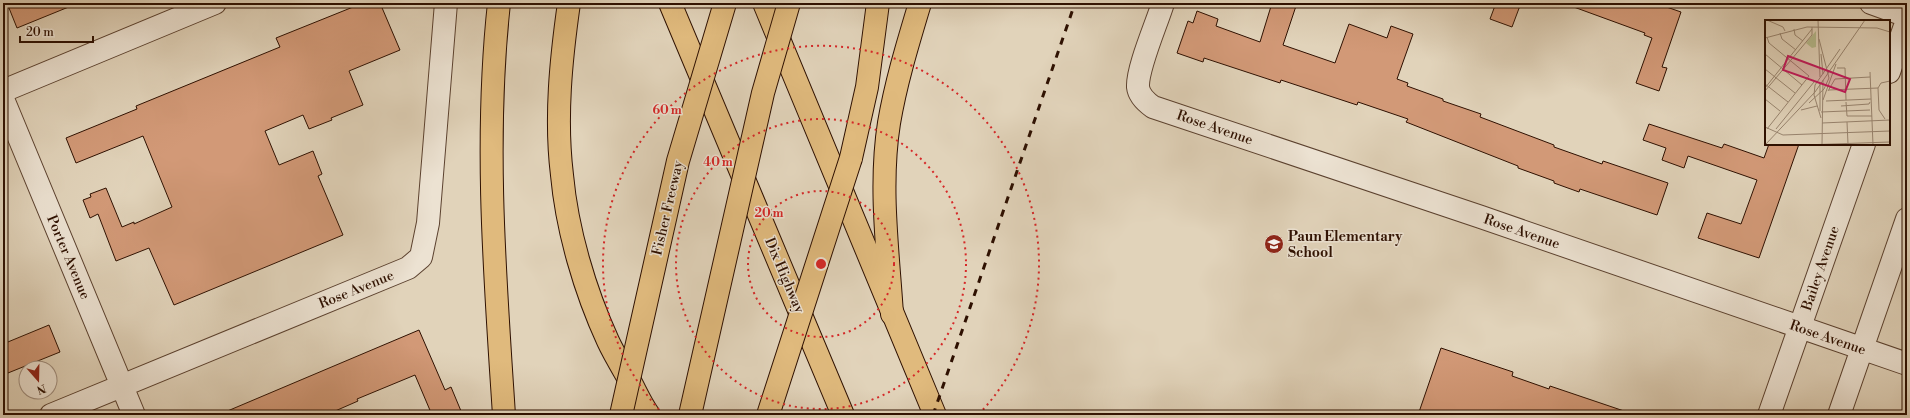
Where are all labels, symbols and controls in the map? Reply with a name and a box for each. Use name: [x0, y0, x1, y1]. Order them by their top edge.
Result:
scale bar: [20, 18, 93, 44]
inset map: [1765, 20, 1890, 145]
text: 20 m: [26, 25, 54, 40]
text: 60 m: [652, 103, 682, 118]
street label: Rose Avenue: [1174, 106, 1255, 149]
text: 40 m: [703, 155, 733, 170]
street label: Fisher Freeway: [648, 159, 688, 257]
text: 20 m: [754, 206, 784, 221]
street label: Rose Avenue: [1481, 210, 1562, 253]
street label: Porter Avenue: [42, 212, 94, 302]
street label: Bailey Avenue: [1798, 224, 1844, 314]
place label: Paun Elementary School: [1288, 228, 1403, 262]
school or university icon: Paun Elementary School: [1263, 233, 1285, 255]
street label: Dix Highway: [760, 235, 808, 316]
centre of rings: [814, 257, 828, 271]
street label: Rose Avenue: [316, 267, 397, 313]
street label: Rose Avenue: [1787, 316, 1868, 359]
north arrow: [18, 360, 58, 400]
text: N: [34, 380, 48, 397]

